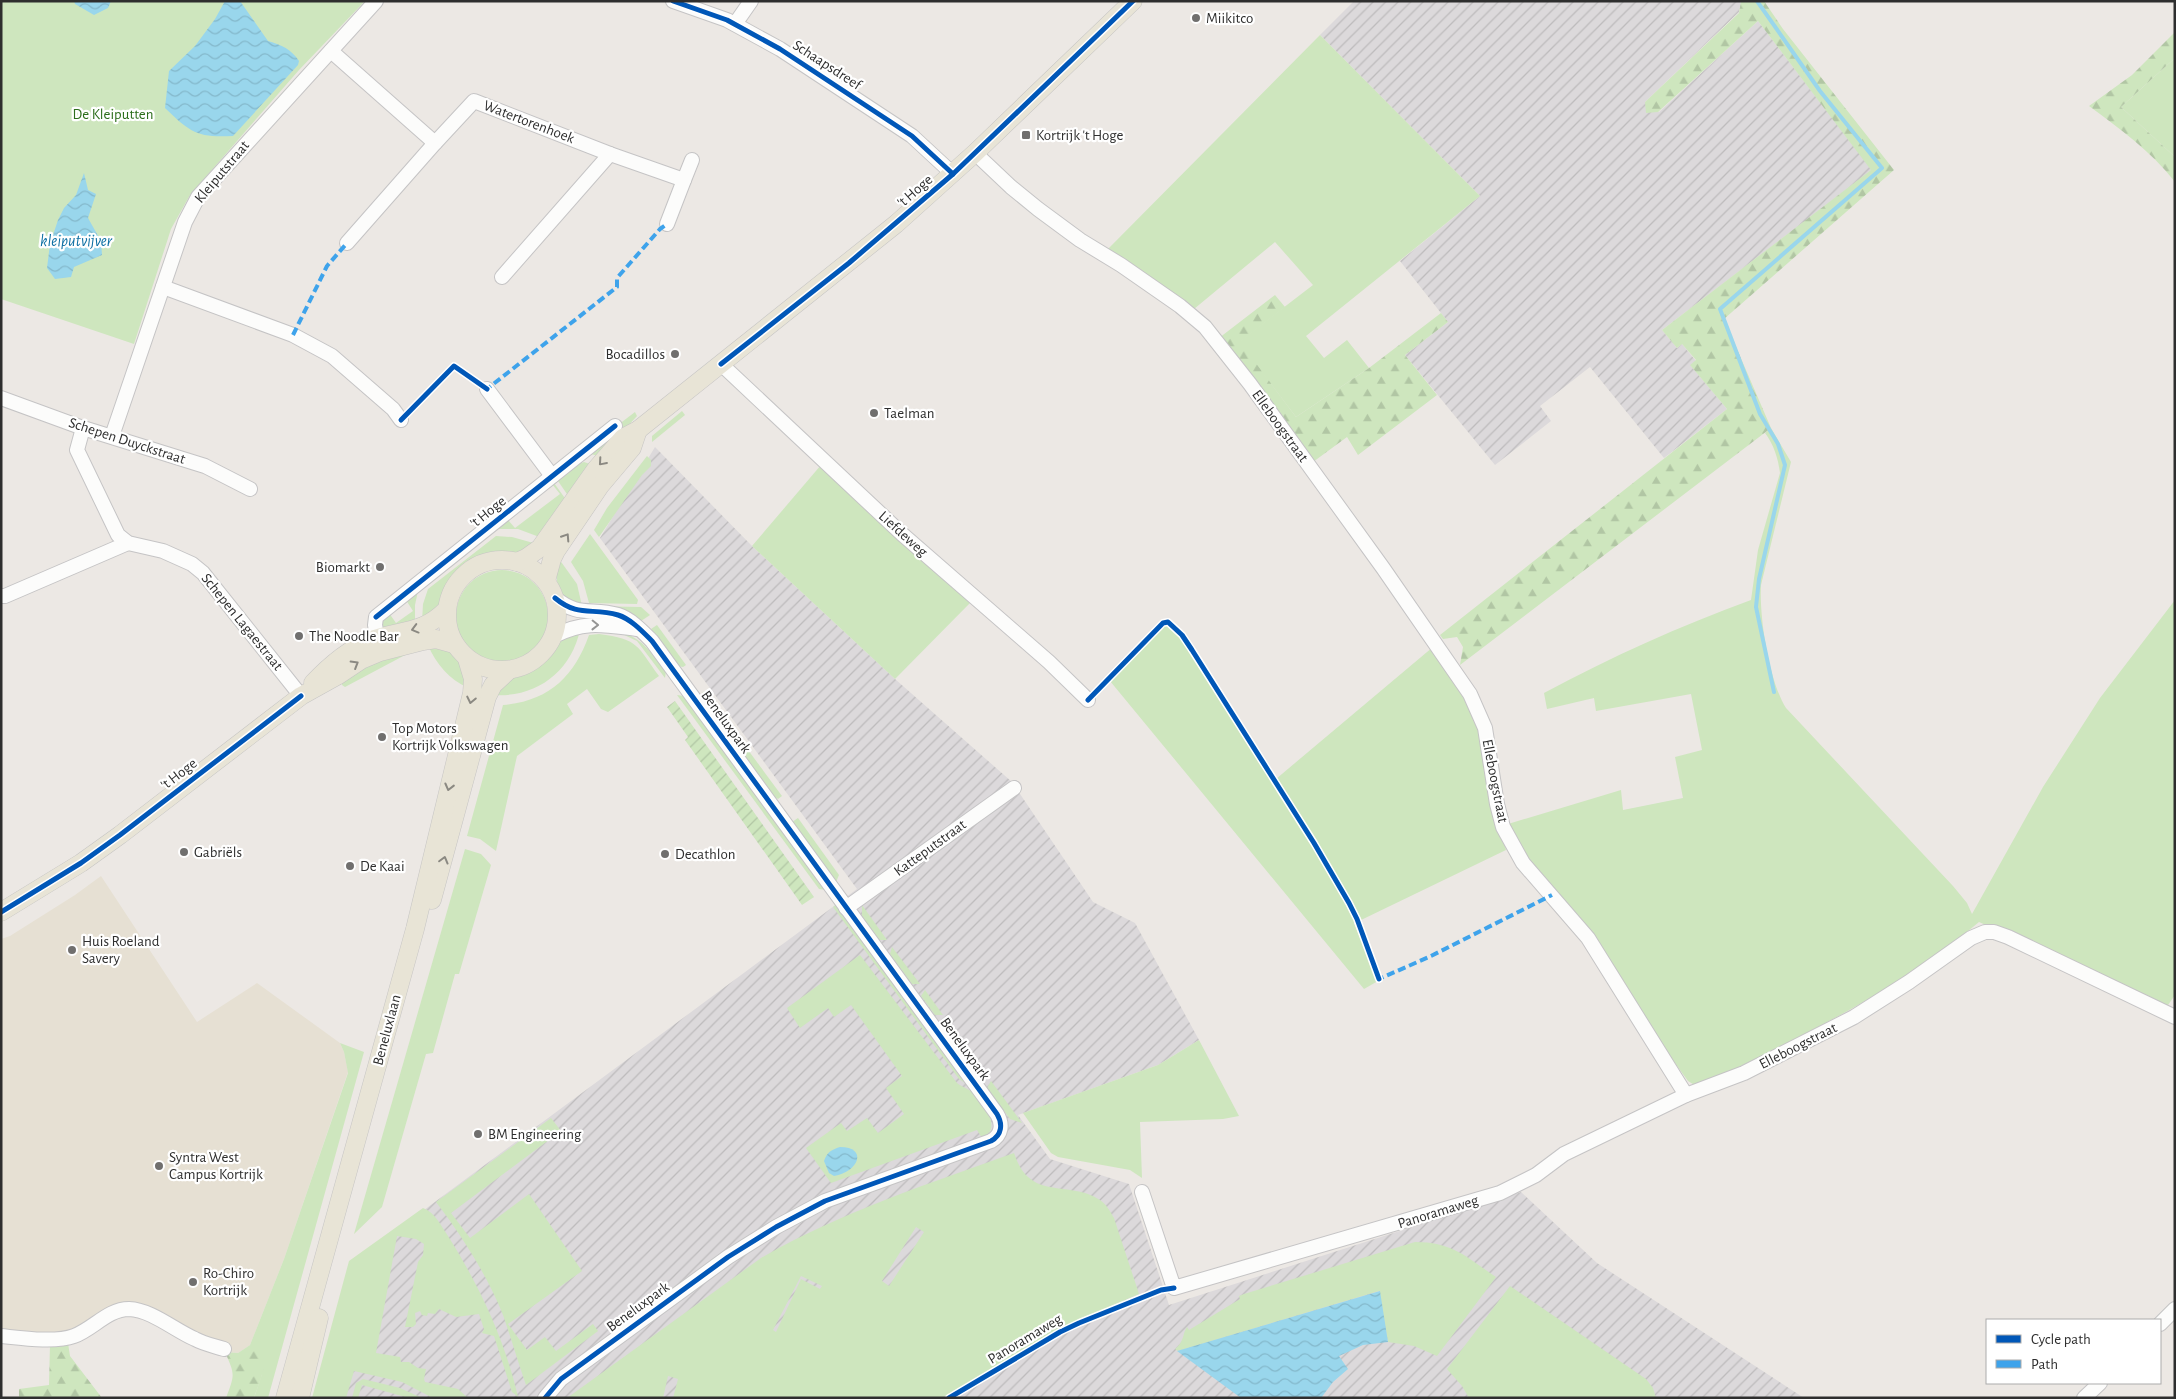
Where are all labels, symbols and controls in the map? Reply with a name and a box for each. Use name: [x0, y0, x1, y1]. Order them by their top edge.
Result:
place label: Miikitco: [1206, 11, 1253, 26]
marker: Miikitco: [1190, 12, 1202, 24]
street label: Schaapsdreef: [790, 37, 865, 93]
street label: Watertorenhoek: [481, 98, 577, 146]
park label: De Kleiputten: [73, 107, 153, 122]
place label: Kortrijk 't Hoge: [1036, 128, 1124, 143]
marker: Kortrijk 't Hoge: [1020, 129, 1032, 141]
street label: Kleiputstraat: [192, 138, 252, 206]
street label: 't Hoge: [895, 172, 935, 210]
water label: kleiputvijver: [40, 233, 113, 250]
place label: Bocadillos: [605, 347, 665, 362]
marker: Bocadillos: [669, 348, 681, 360]
street label: Elleboogstraat: [1249, 387, 1311, 465]
place label: Taelman: [884, 406, 934, 421]
marker: Taelman: [868, 407, 880, 419]
street label: Schepen Duyckstraat: [67, 415, 187, 467]
one-way arrow: [599, 456, 608, 465]
street label: 't Hoge: [467, 493, 509, 531]
street label: Liefdeweg: [876, 508, 931, 560]
one-way arrow: [559, 533, 569, 542]
place label: Biomarkt: [316, 560, 370, 575]
marker: Biomarkt: [374, 561, 386, 573]
street label: Schepen Lagaestraat: [198, 571, 286, 673]
one-way arrow: [591, 620, 599, 630]
one-way arrow: [410, 623, 419, 634]
place label: The Noodle Bar: [309, 629, 399, 644]
marker: The Noodle Bar: [293, 630, 305, 642]
one-way arrow: [349, 661, 358, 670]
street label: Beneluxpark: [698, 688, 754, 756]
one-way arrow: [466, 695, 476, 704]
place label: Top Motors Kortrijk Volkswagen: [392, 721, 509, 753]
marker: Top Motors Kortrijk Volkswagen: [376, 731, 388, 743]
street label: Elleboogstraat: [1480, 738, 1511, 824]
street label: 't Hoge: [158, 755, 200, 793]
one-way arrow: [444, 783, 455, 792]
street label: Katteputstraat: [891, 817, 969, 879]
place label: Gabriëls: [194, 845, 242, 860]
marker: Gabriëls: [178, 846, 190, 858]
place label: Decathlon: [675, 847, 735, 862]
marker: Decathlon: [659, 848, 671, 860]
one-way arrow: [438, 856, 449, 865]
place label: De Kaai: [360, 859, 405, 874]
marker: De Kaai: [344, 860, 356, 872]
place label: Huis Roeland Savery: [82, 934, 160, 966]
marker: Huis Roeland Savery: [66, 944, 78, 956]
street label: Beneluxlaan: [370, 993, 404, 1067]
street label: Beneluxpark: [937, 1015, 993, 1083]
street label: Elleboogstraat: [1757, 1020, 1839, 1072]
place label: BM Engineering: [488, 1127, 582, 1142]
marker: BM Engineering: [472, 1128, 484, 1140]
place label: Syntra West Campus Kortrijk: [169, 1150, 263, 1182]
marker: Syntra West Campus Kortrijk: [153, 1160, 165, 1172]
street label: Panoramaweg: [1396, 1192, 1481, 1231]
place label: Ro-Chiro Kortrijk: [203, 1266, 254, 1298]
marker: Ro-Chiro Kortrijk: [187, 1276, 199, 1288]
street label: Beneluxpark: [604, 1279, 672, 1335]
street label: Panoramaweg: [985, 1311, 1065, 1367]
legend: [1986, 1319, 2161, 1384]
text: Cycle path: [2031, 1332, 2091, 1347]
text: Path: [2031, 1357, 2058, 1372]

